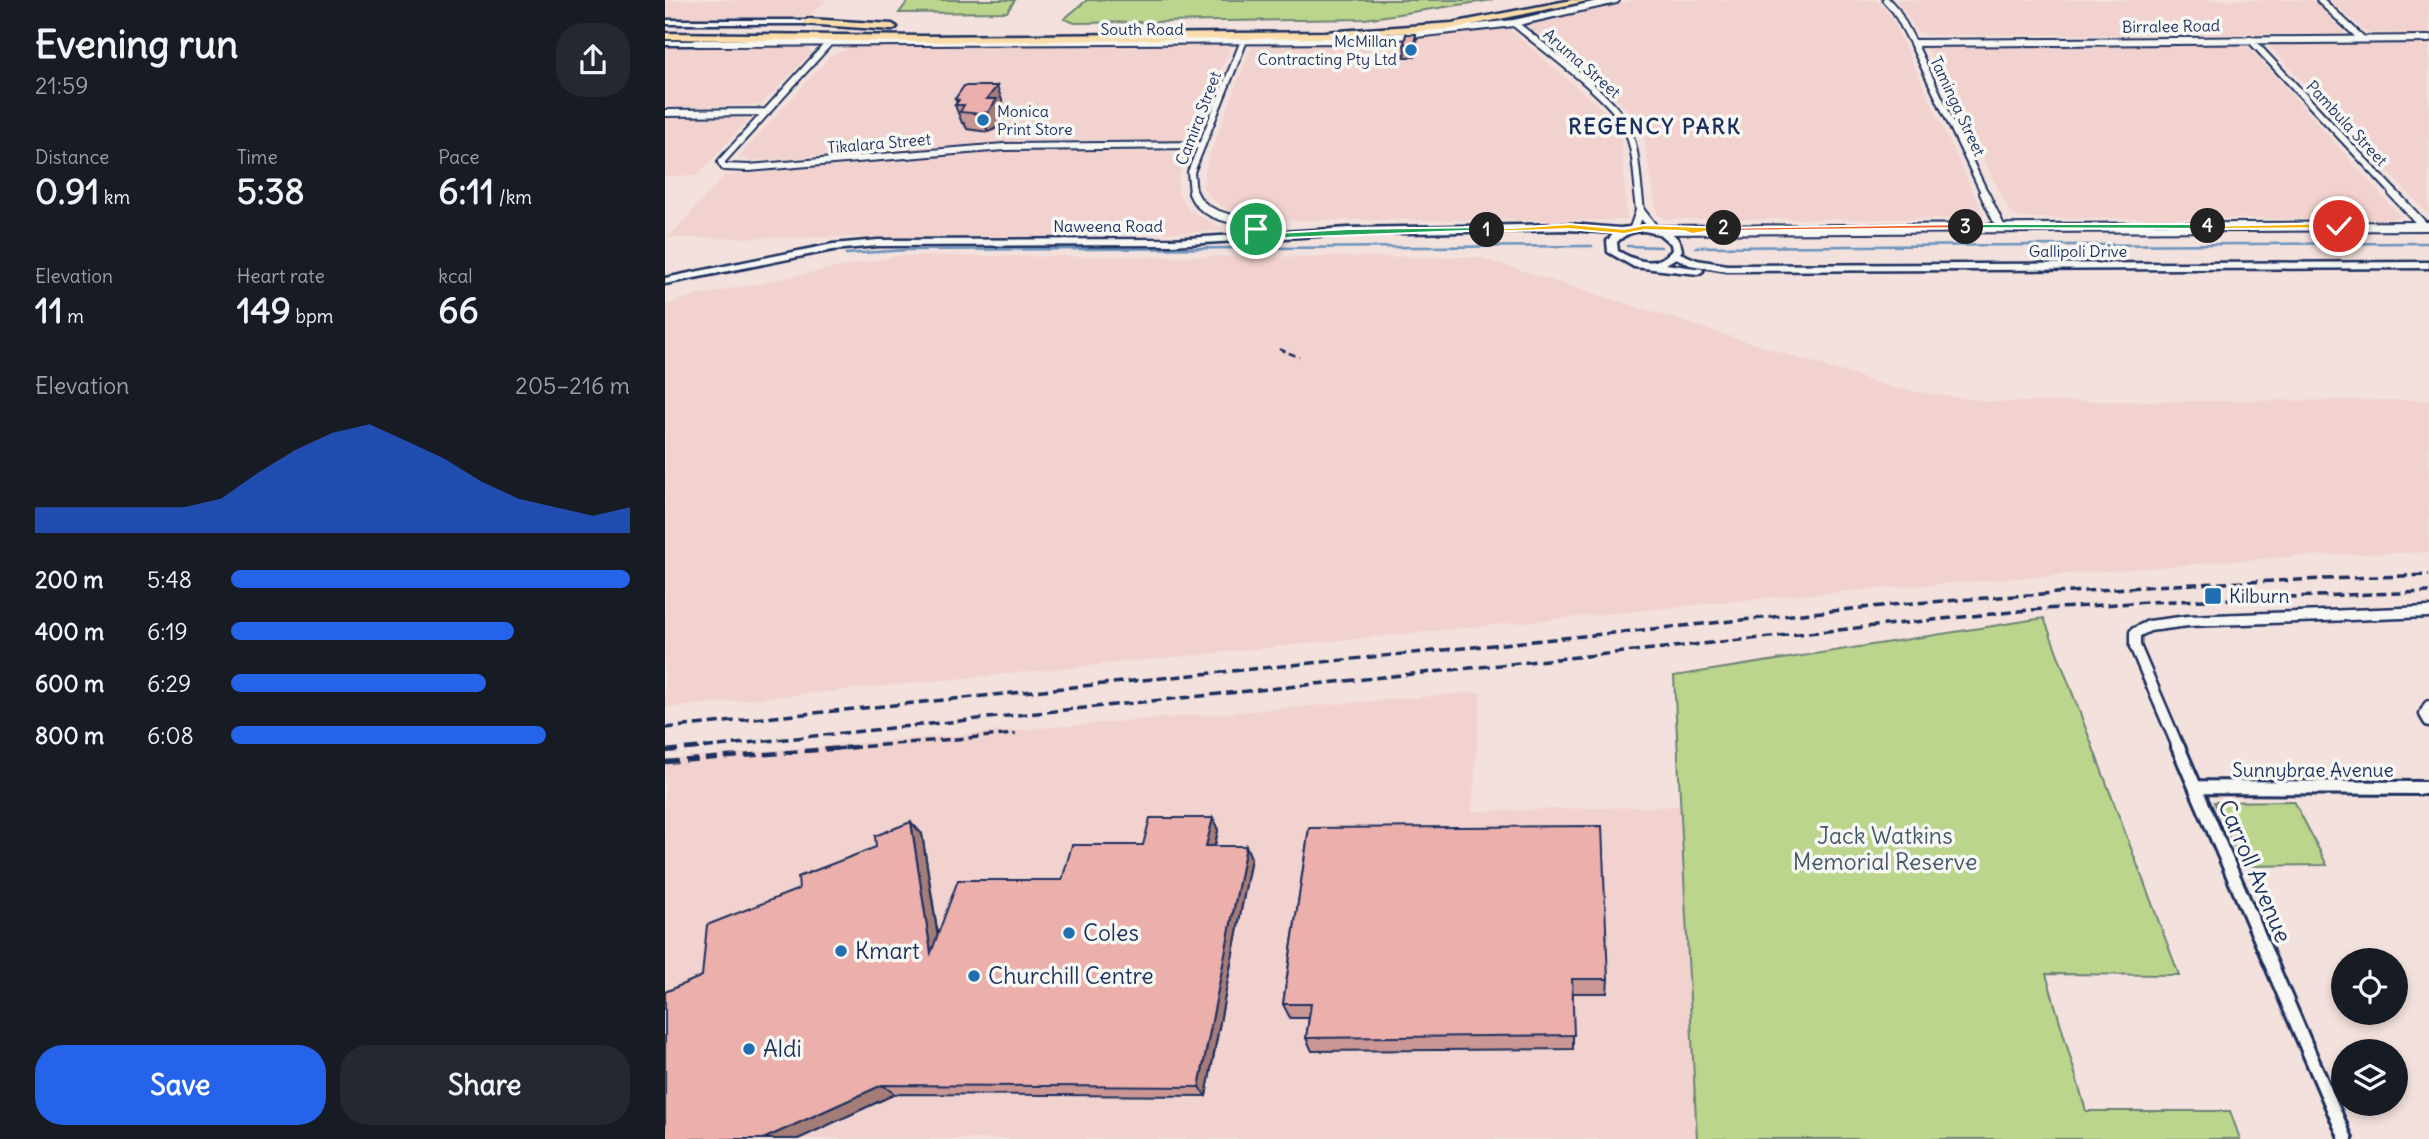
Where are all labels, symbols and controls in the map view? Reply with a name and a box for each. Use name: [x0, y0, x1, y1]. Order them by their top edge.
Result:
street label: Birralee Road: [2122, 15, 2220, 37]
street label: South Road: [1100, 19, 1184, 39]
text: Evening run: [35, 21, 238, 68]
button: share: [556, 23, 630, 97]
street label: Aruma Street: [1539, 24, 1625, 102]
place label: McMillan Contracting Pty Ltd: [1258, 31, 1397, 69]
marker: McMillan Contracting Pty Ltd: [1403, 42, 1419, 58]
street label: Taminga Street: [1926, 53, 1990, 160]
street label: Camira Street: [1171, 68, 1225, 168]
text: 21:59: [35, 71, 88, 100]
street label: Pambula Street: [2302, 76, 2392, 170]
place label: Monica Print Store: [997, 101, 1073, 139]
marker: Monica Print Store: [975, 112, 991, 128]
district label: REGENCY PARK: [1568, 113, 1742, 140]
street label: Tikalara Street: [826, 128, 932, 157]
text: Distance: [35, 145, 109, 169]
text: Time: [237, 145, 278, 169]
text: Pace: [438, 145, 480, 169]
text: 0.91: [35, 169, 99, 213]
text: 5:38: [237, 169, 305, 213]
text: 6:11: [438, 169, 494, 213]
text: km: [99, 185, 130, 209]
text: /km: [494, 185, 532, 209]
pin: [2309, 196, 2369, 256]
pin: [1226, 199, 1286, 259]
icon: check: [2320, 207, 2358, 245]
pin: 4: [2191, 208, 2225, 244]
icon: arrive: [1237, 210, 1275, 248]
pin: 2: [1707, 210, 1741, 246]
pin: 3: [1949, 210, 1983, 244]
pin: 1: [1469, 212, 1505, 247]
text: 4: [2202, 213, 2213, 237]
text: 3: [1960, 214, 1971, 238]
text: 2: [1718, 215, 1729, 239]
street label: Naweena Road: [1053, 216, 1163, 236]
text: 1: [1483, 217, 1490, 241]
street label: Gallipoli Drive: [2029, 241, 2127, 261]
text: Elevation: [35, 264, 113, 288]
text: Heart rate: [237, 264, 325, 288]
text: kcal: [438, 264, 473, 288]
text: 11: [35, 288, 63, 332]
text: 149: [237, 288, 291, 332]
text: 66: [438, 288, 479, 332]
text: m: [63, 304, 84, 328]
text: bpm: [291, 304, 333, 328]
text: Elevation: [35, 371, 129, 400]
text: 205–216 m: [515, 371, 630, 400]
text: 200 m: [35, 565, 104, 594]
text: 5:48: [147, 565, 192, 594]
place label: Kilburn: [2229, 584, 2290, 608]
marker: Kilburn: [2203, 586, 2223, 606]
text: 400 m: [35, 617, 104, 646]
text: 6:19: [147, 617, 188, 646]
text: 600 m: [35, 669, 104, 698]
text: 6:29: [147, 669, 191, 698]
text: 800 m: [35, 721, 104, 750]
text: 6:08: [147, 721, 194, 750]
street label: Sunnybrae Avenue: [2232, 758, 2394, 782]
street label: Carroll Avenue: [2212, 795, 2299, 947]
park label: Jack Watkins Memorial Reserve: [1793, 821, 1977, 876]
place label: Coles: [1083, 918, 1139, 947]
marker: Coles: [1061, 925, 1077, 941]
place label: Kmart: [855, 936, 920, 965]
marker: Kmart: [833, 943, 849, 959]
map controls: [2331, 948, 2408, 1116]
button: locate: [2331, 948, 2408, 1025]
place label: Churchill Centre: [988, 961, 1154, 990]
marker: Churchill Centre: [966, 968, 982, 984]
place label: Aldi: [763, 1034, 802, 1063]
button: layers: [2331, 1039, 2408, 1116]
marker: Aldi: [741, 1041, 757, 1057]
button: Save: [35, 1045, 326, 1125]
button: Share: [340, 1045, 630, 1125]

